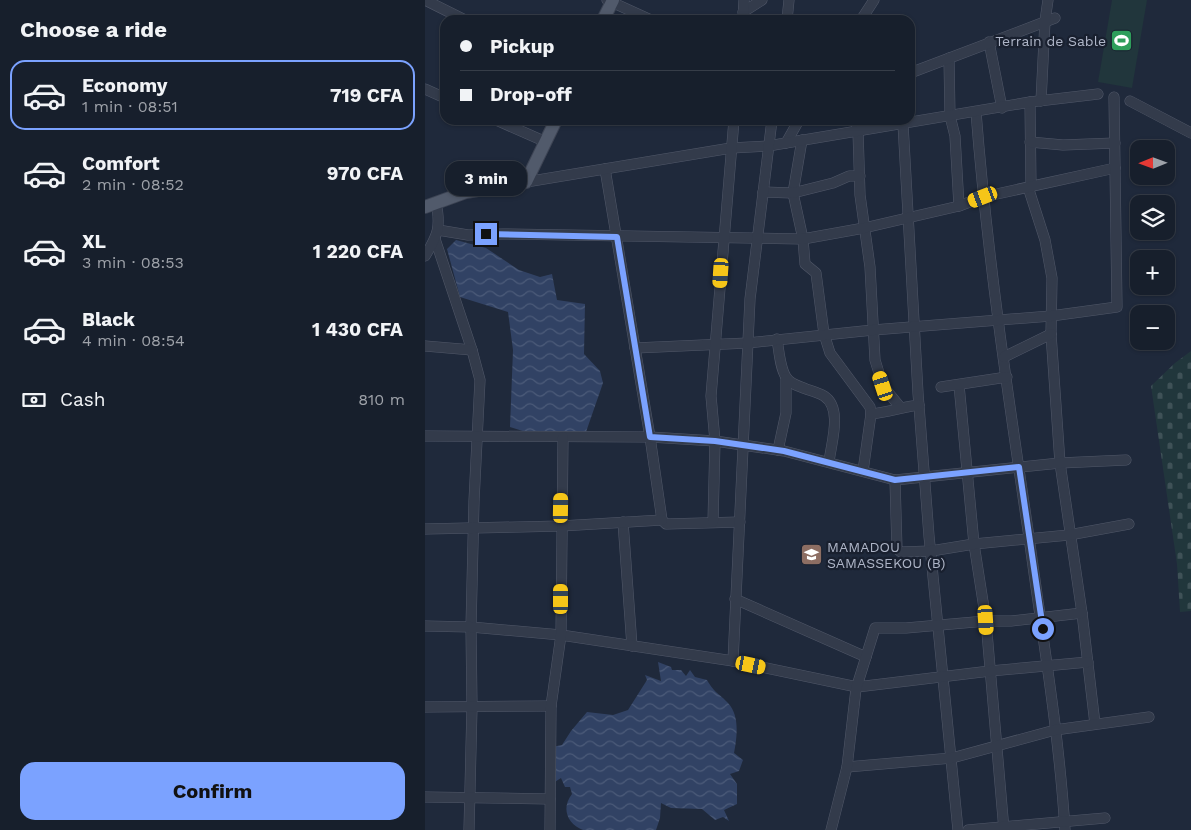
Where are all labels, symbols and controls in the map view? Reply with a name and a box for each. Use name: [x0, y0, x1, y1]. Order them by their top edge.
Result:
text: Choose a ride: [20, 17, 167, 42]
sports icon: Terrain de Sable: [1110, 29, 1134, 53]
place label: Terrain de Sable: [995, 33, 1106, 49]
text: Pickup: [490, 35, 554, 58]
icon: car: [22, 73, 67, 118]
text: Economy: [82, 74, 167, 97]
text: Drop-off: [490, 83, 572, 106]
text: 719 CFA: [330, 84, 403, 107]
text: 1 min · 08:51: [82, 97, 178, 116]
north arrow: [1130, 140, 1175, 185]
map controls: [1130, 140, 1175, 350]
icon: car: [22, 151, 67, 196]
text: Comfort: [82, 152, 160, 175]
text: 970 CFA: [327, 162, 403, 185]
callout: 3 min: [445, 162, 527, 196]
text: 3 min: [464, 169, 508, 188]
text: 2 min · 08:52: [82, 175, 184, 194]
car: [966, 185, 999, 209]
button: layers: [1130, 195, 1175, 240]
route end: [475, 223, 497, 245]
icon: car: [22, 229, 67, 274]
text: XL: [82, 230, 106, 253]
text: 1 220 CFA: [313, 240, 403, 263]
button: +: [1130, 250, 1175, 295]
text: 3 min · 08:53: [82, 253, 184, 272]
car: [712, 258, 729, 288]
button: −: [1130, 305, 1175, 350]
icon: car: [22, 307, 67, 352]
text: Black: [82, 308, 135, 331]
text: 1 430 CFA: [312, 318, 403, 341]
text: 4 min · 08:54: [82, 331, 185, 350]
car: [871, 369, 894, 403]
icon: cash: [20, 386, 48, 414]
text: Cash: [60, 388, 106, 411]
text: 810 m: [358, 390, 405, 409]
car: [553, 493, 568, 523]
place label: MAMADOU SAMASSEKOU (B): [827, 539, 945, 571]
school or university icon: MAMADOU SAMASSEKOU (B): [799, 543, 823, 567]
car: [553, 584, 568, 614]
car: [977, 605, 994, 635]
route start: [1032, 618, 1054, 640]
car: [734, 655, 767, 675]
button: Confirm: [20, 762, 405, 820]

